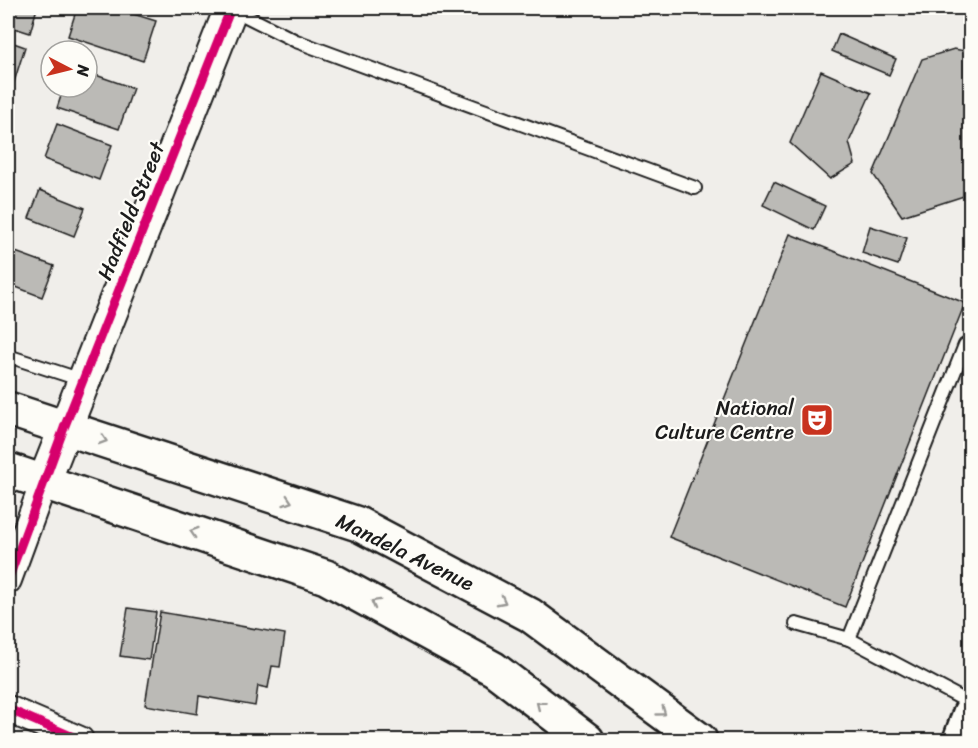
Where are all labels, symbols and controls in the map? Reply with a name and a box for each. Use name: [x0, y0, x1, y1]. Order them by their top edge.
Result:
north arrow: [39, 39, 99, 99]
text: N: [68, 63, 99, 79]
street label: Hadfield Street: [86, 135, 177, 286]
place label: National Culture Centre: [655, 389, 795, 451]
theatre icon: National Culture Centre: [799, 402, 835, 438]
one-way arrow: [97, 433, 108, 446]
one-way arrow: [282, 494, 293, 506]
street label: Mandela Avenue: [329, 502, 481, 602]
one-way arrow: [189, 527, 200, 540]
one-way arrow: [496, 593, 507, 605]
one-way arrow: [370, 599, 381, 610]
one-way arrow: [536, 701, 547, 712]
one-way arrow: [655, 705, 666, 716]

